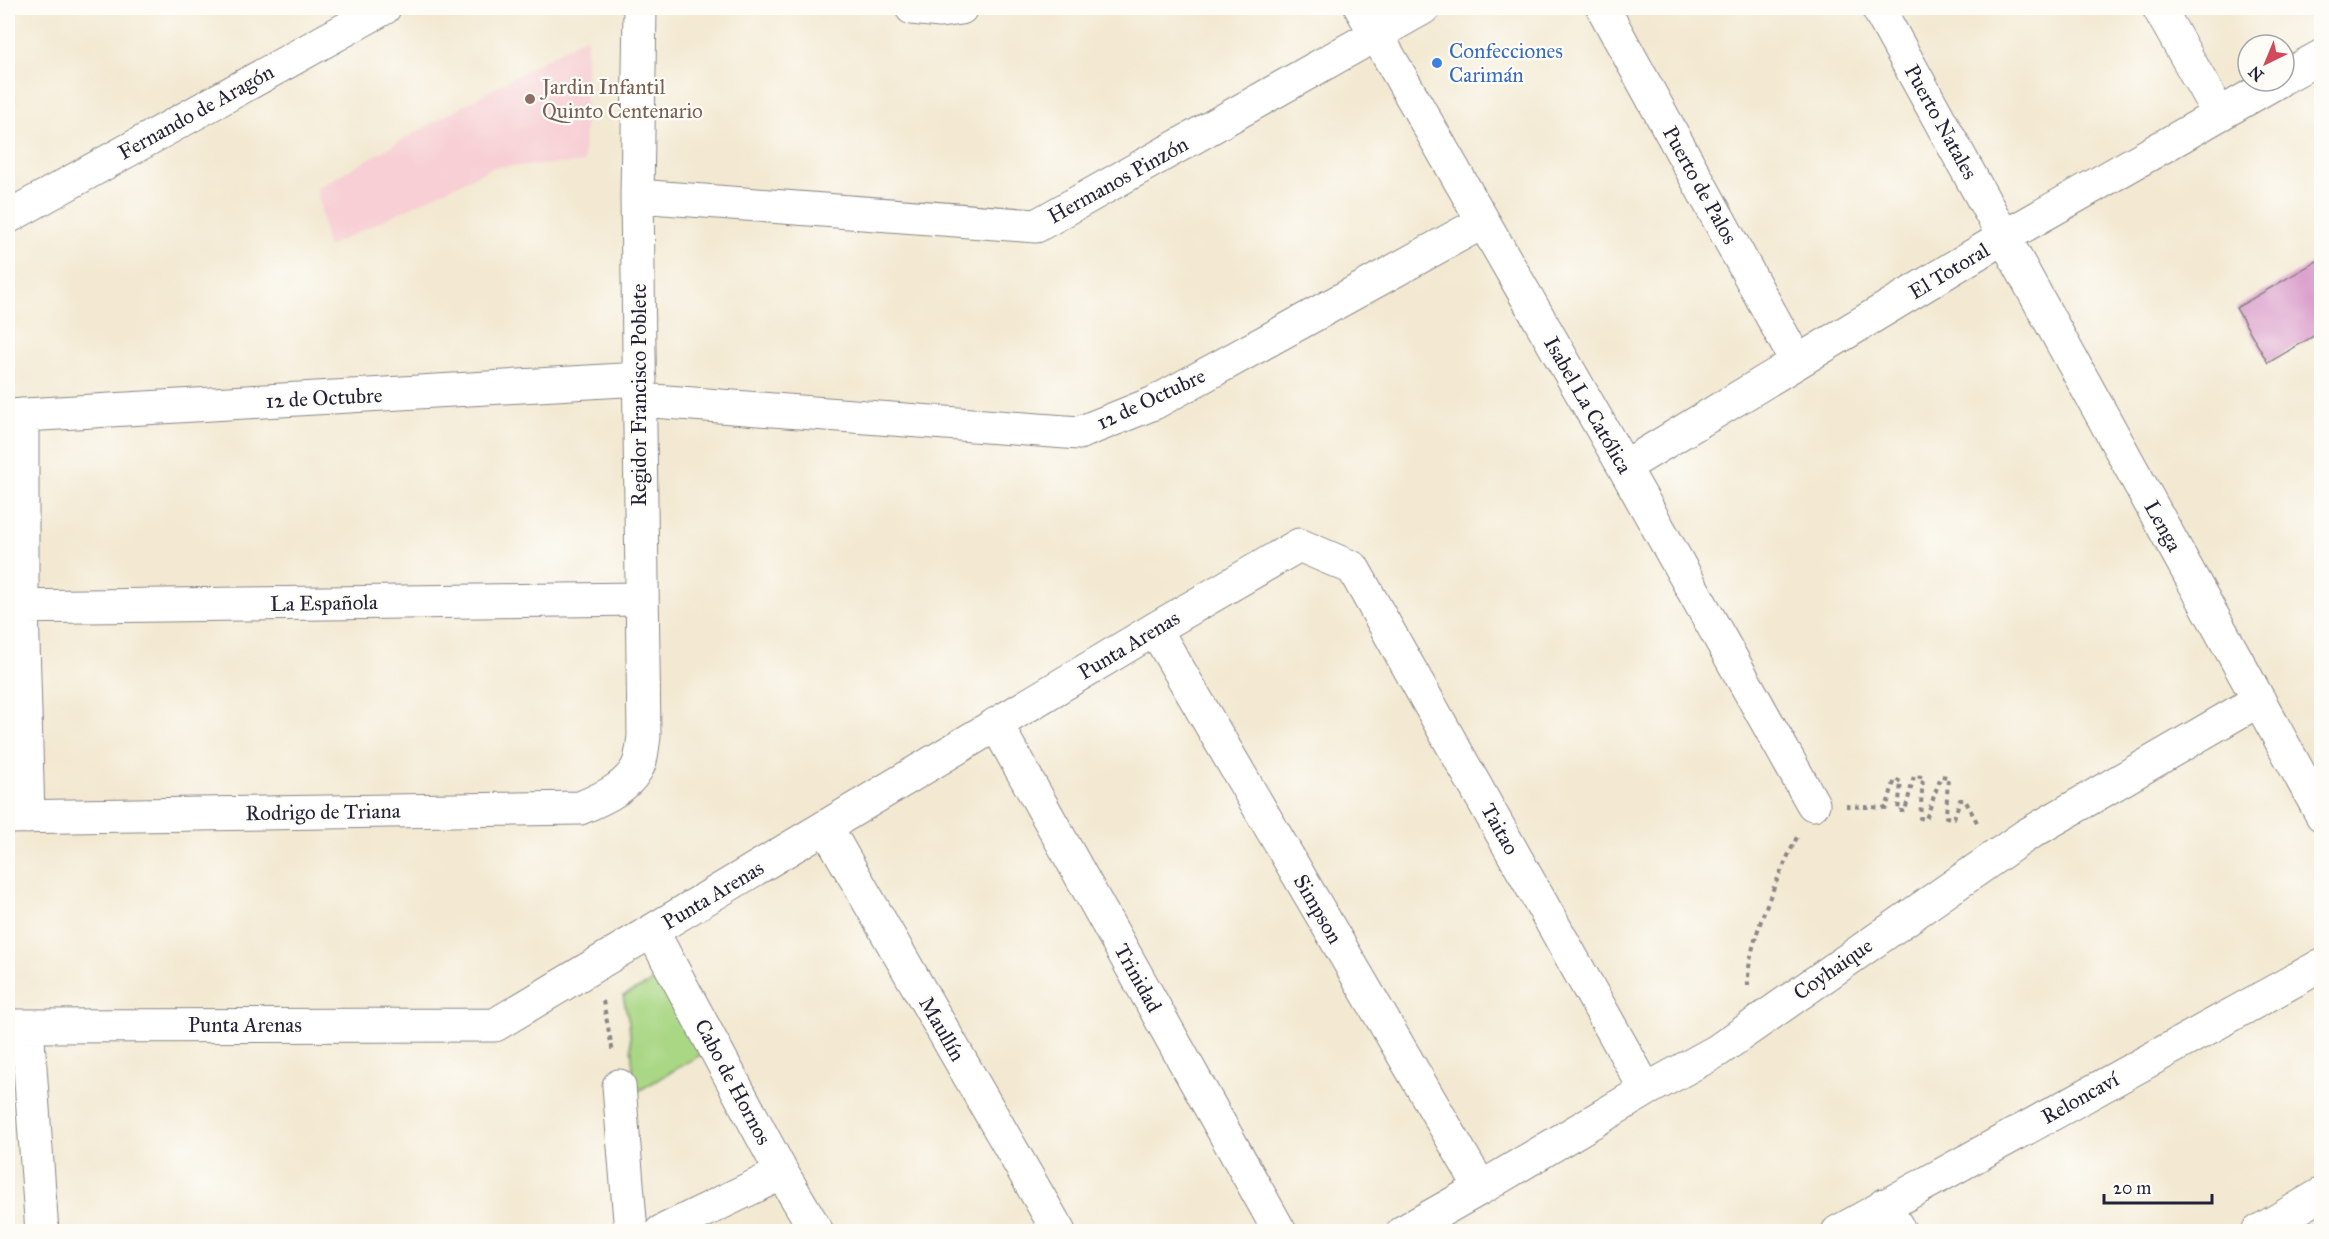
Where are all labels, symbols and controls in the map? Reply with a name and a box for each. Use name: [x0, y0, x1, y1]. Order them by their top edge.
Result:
north arrow: [2236, 33, 2296, 93]
place label: Confecciones Carimán: [1449, 38, 1563, 88]
marker: Confecciones Carimán: [1430, 56, 1444, 70]
street label: Fernando de Aragón: [114, 58, 278, 166]
street label: Puerto Natales: [1899, 60, 1983, 184]
text: N: [2244, 62, 2268, 85]
place label: Jardin Infantil Quinto Centenario: [540, 74, 703, 124]
marker: Jardin Infantil Quinto Centenario: [523, 92, 537, 106]
street label: Puerto de Palos: [1657, 121, 1743, 249]
street label: Hermanos Pinzón: [1043, 131, 1193, 229]
street label: El Totoral: [1904, 237, 1994, 305]
street label: Regidor Francisco Poblete: [626, 283, 652, 507]
street label: Isabel La Católica: [1538, 332, 1638, 478]
street label: 12 de Octubre: [1092, 362, 1210, 436]
street label: 12 de Octubre: [265, 382, 383, 414]
street label: Lenga: [2138, 496, 2188, 556]
street label: La Española: [270, 589, 378, 617]
street label: Punta Arenas: [1074, 605, 1184, 685]
street label: Rodrigo de Triana: [245, 798, 401, 826]
street label: Taitao: [1475, 799, 1525, 859]
street label: Punta Arenas: [658, 855, 768, 935]
street label: Simpson: [1288, 870, 1348, 948]
street label: Coyhaique: [1788, 932, 1878, 1006]
street label: Trinidad: [1109, 939, 1168, 1017]
street label: Maullín: [913, 992, 971, 1066]
street label: Punta Arenas: [188, 1012, 302, 1038]
street label: Cabo de Hornos: [689, 1015, 777, 1149]
street label: Reloncaví: [2037, 1066, 2124, 1130]
scale bar: [2104, 1167, 2212, 1205]
text: 20 m: [2113, 1177, 2151, 1199]

